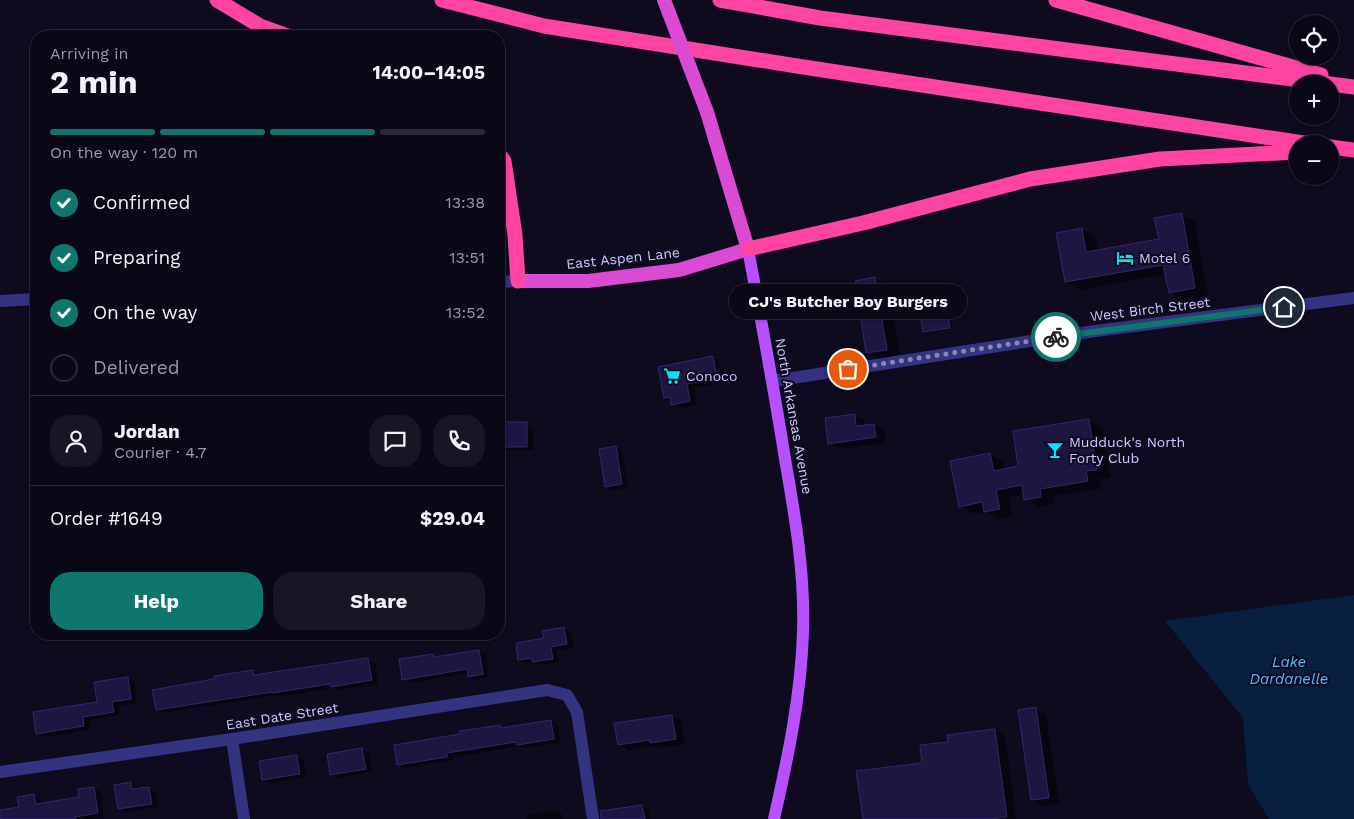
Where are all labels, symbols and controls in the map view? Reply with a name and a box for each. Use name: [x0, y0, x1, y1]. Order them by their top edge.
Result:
map controls: [1289, 15, 1339, 185]
button: locate: [1289, 15, 1339, 65]
text: Arriving in: [50, 44, 128, 63]
text: 14:00–14:05: [373, 61, 485, 84]
text: 2 min: [50, 63, 138, 101]
button: +: [1289, 75, 1339, 125]
button: −: [1289, 135, 1339, 185]
text: On the way · 120 m: [50, 143, 198, 162]
icon: check: [50, 189, 78, 217]
text: Confirmed: [93, 191, 190, 214]
text: 13:38: [446, 193, 485, 212]
icon: check: [50, 244, 78, 272]
street label: East Aspen Lane: [565, 244, 681, 272]
text: Preparing: [93, 246, 180, 269]
text: 13:51: [449, 248, 485, 267]
hotel icon: Motel 6: [1115, 248, 1135, 268]
place label: Motel 6: [1139, 250, 1190, 266]
callout: CJ's Butcher Boy Burgers: [729, 284, 967, 319]
pin: [1263, 286, 1305, 328]
text: CJ's Butcher Boy Burgers: [748, 292, 948, 311]
icon: home: [1270, 293, 1298, 321]
street label: West Birch Street: [1089, 294, 1211, 324]
icon: check: [50, 299, 78, 327]
text: On the way: [93, 301, 197, 324]
text: 13:52: [446, 303, 485, 322]
courier: [1031, 312, 1081, 362]
icon: bike: [1042, 323, 1070, 351]
street label: North Arkansas Avenue: [772, 337, 816, 495]
pin: [827, 348, 869, 390]
icon: bag: [834, 355, 862, 383]
text: Delivered: [93, 356, 180, 379]
supermarket icon: Conoco: [662, 366, 682, 386]
place label: Conoco: [686, 368, 737, 384]
button: person: [50, 415, 102, 467]
button: chat: [369, 415, 421, 467]
button: phone: [433, 415, 485, 467]
text: Jordan: [114, 420, 180, 443]
place label: Mudduck's North Forty Club: [1069, 434, 1185, 466]
bar icon: Mudduck's North Forty Club: [1045, 440, 1065, 460]
text: Courier · 4.7: [114, 443, 207, 462]
text: Order #1649: [50, 507, 163, 530]
text: $29.04: [420, 507, 485, 530]
button: Help: [50, 572, 263, 630]
button: Share: [273, 572, 485, 630]
water label: Lake Dardanelle: [1250, 653, 1328, 688]
street label: East Date Street: [225, 699, 339, 733]

